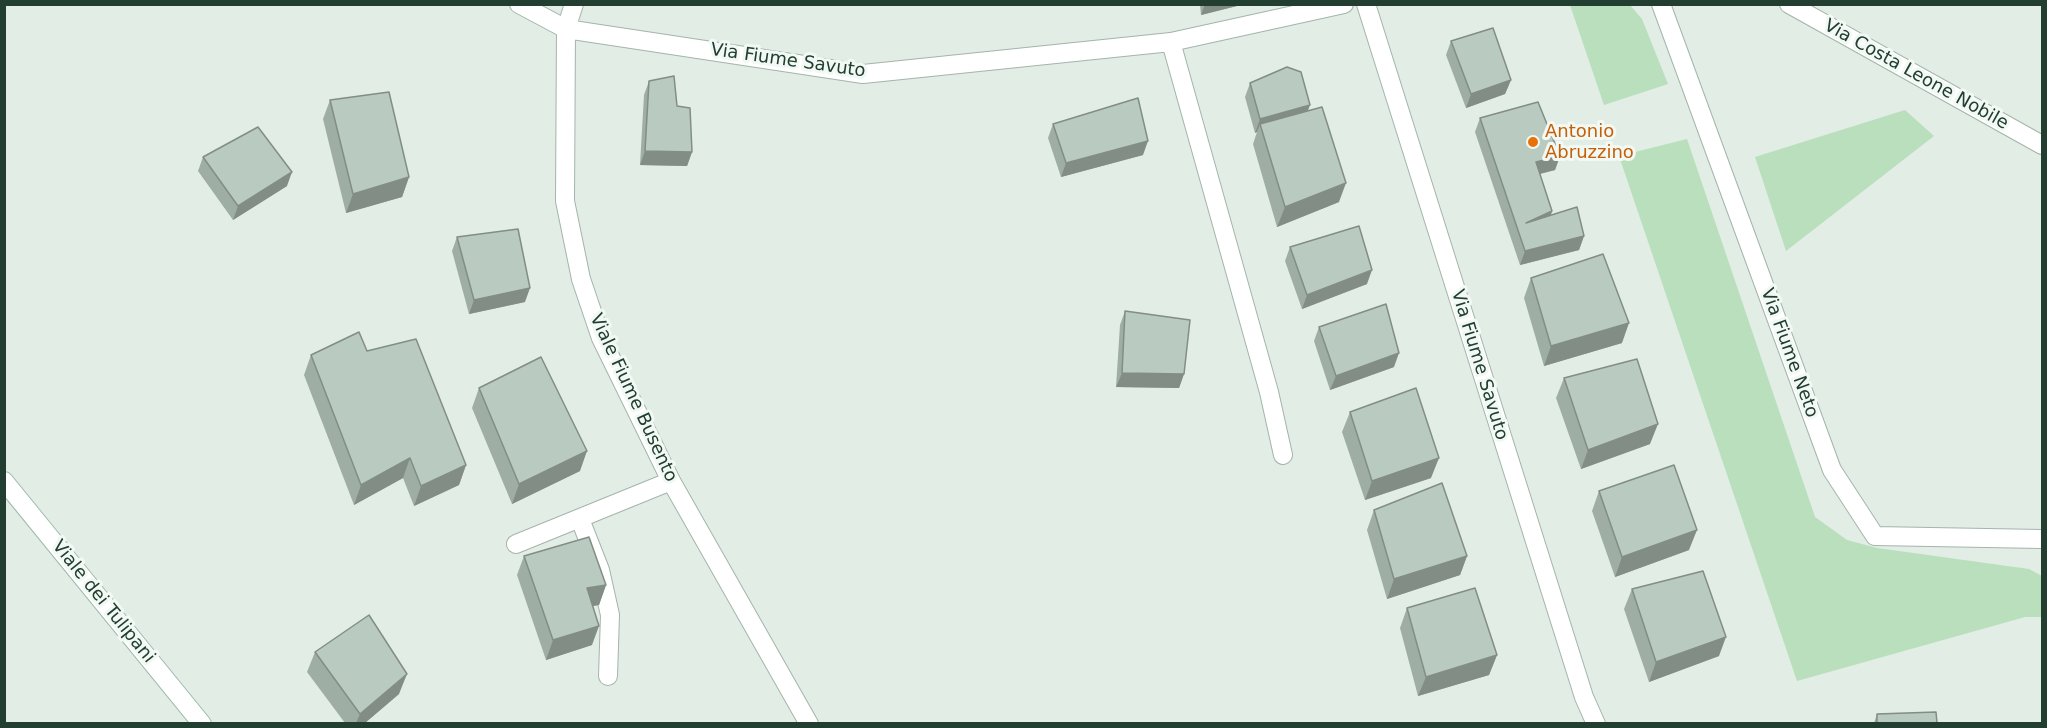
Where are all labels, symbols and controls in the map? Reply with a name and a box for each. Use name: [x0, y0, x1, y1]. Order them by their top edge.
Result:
street label: Via Costa Leone Nobile: [1820, 15, 2012, 135]
street label: Via Fiume Savuto: [709, 39, 867, 83]
place label: Antonio Abruzzino: [1545, 121, 1634, 164]
marker: Antonio Abruzzino: [1526, 135, 1540, 149]
street label: Via Fiume Neto: [1756, 285, 1822, 421]
street label: Via Fiume Savuto: [1446, 287, 1512, 443]
street label: Viale Fiume Busento: [584, 310, 682, 486]
street label: Viale dei Tulipani: [47, 536, 159, 668]

